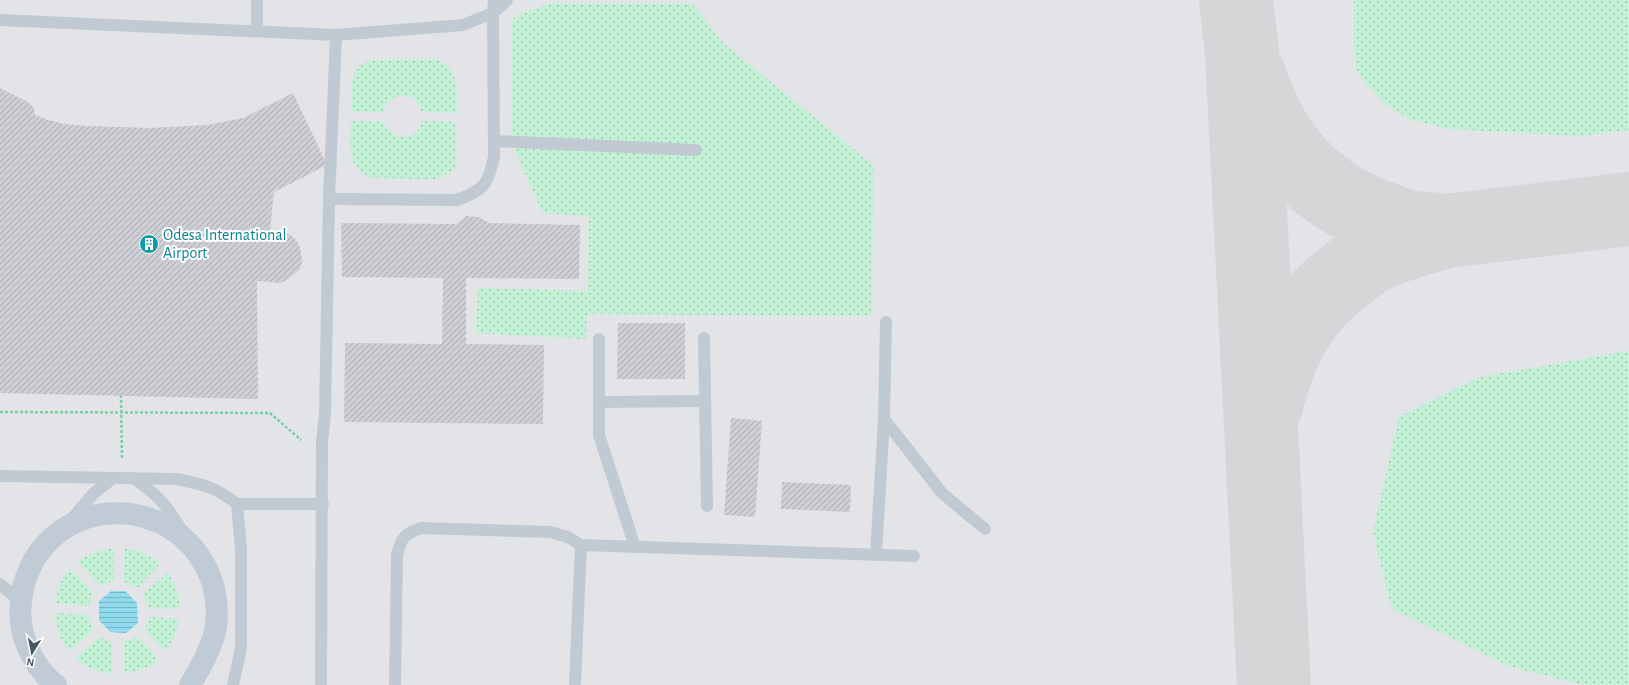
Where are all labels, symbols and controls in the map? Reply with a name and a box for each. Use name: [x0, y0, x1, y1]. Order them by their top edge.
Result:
place label: Odesa International Airport: [163, 227, 287, 261]
building icon: Odesa International Airport: [138, 233, 160, 255]
north arrow: [12, 633, 52, 673]
text: N: [26, 656, 35, 668]

